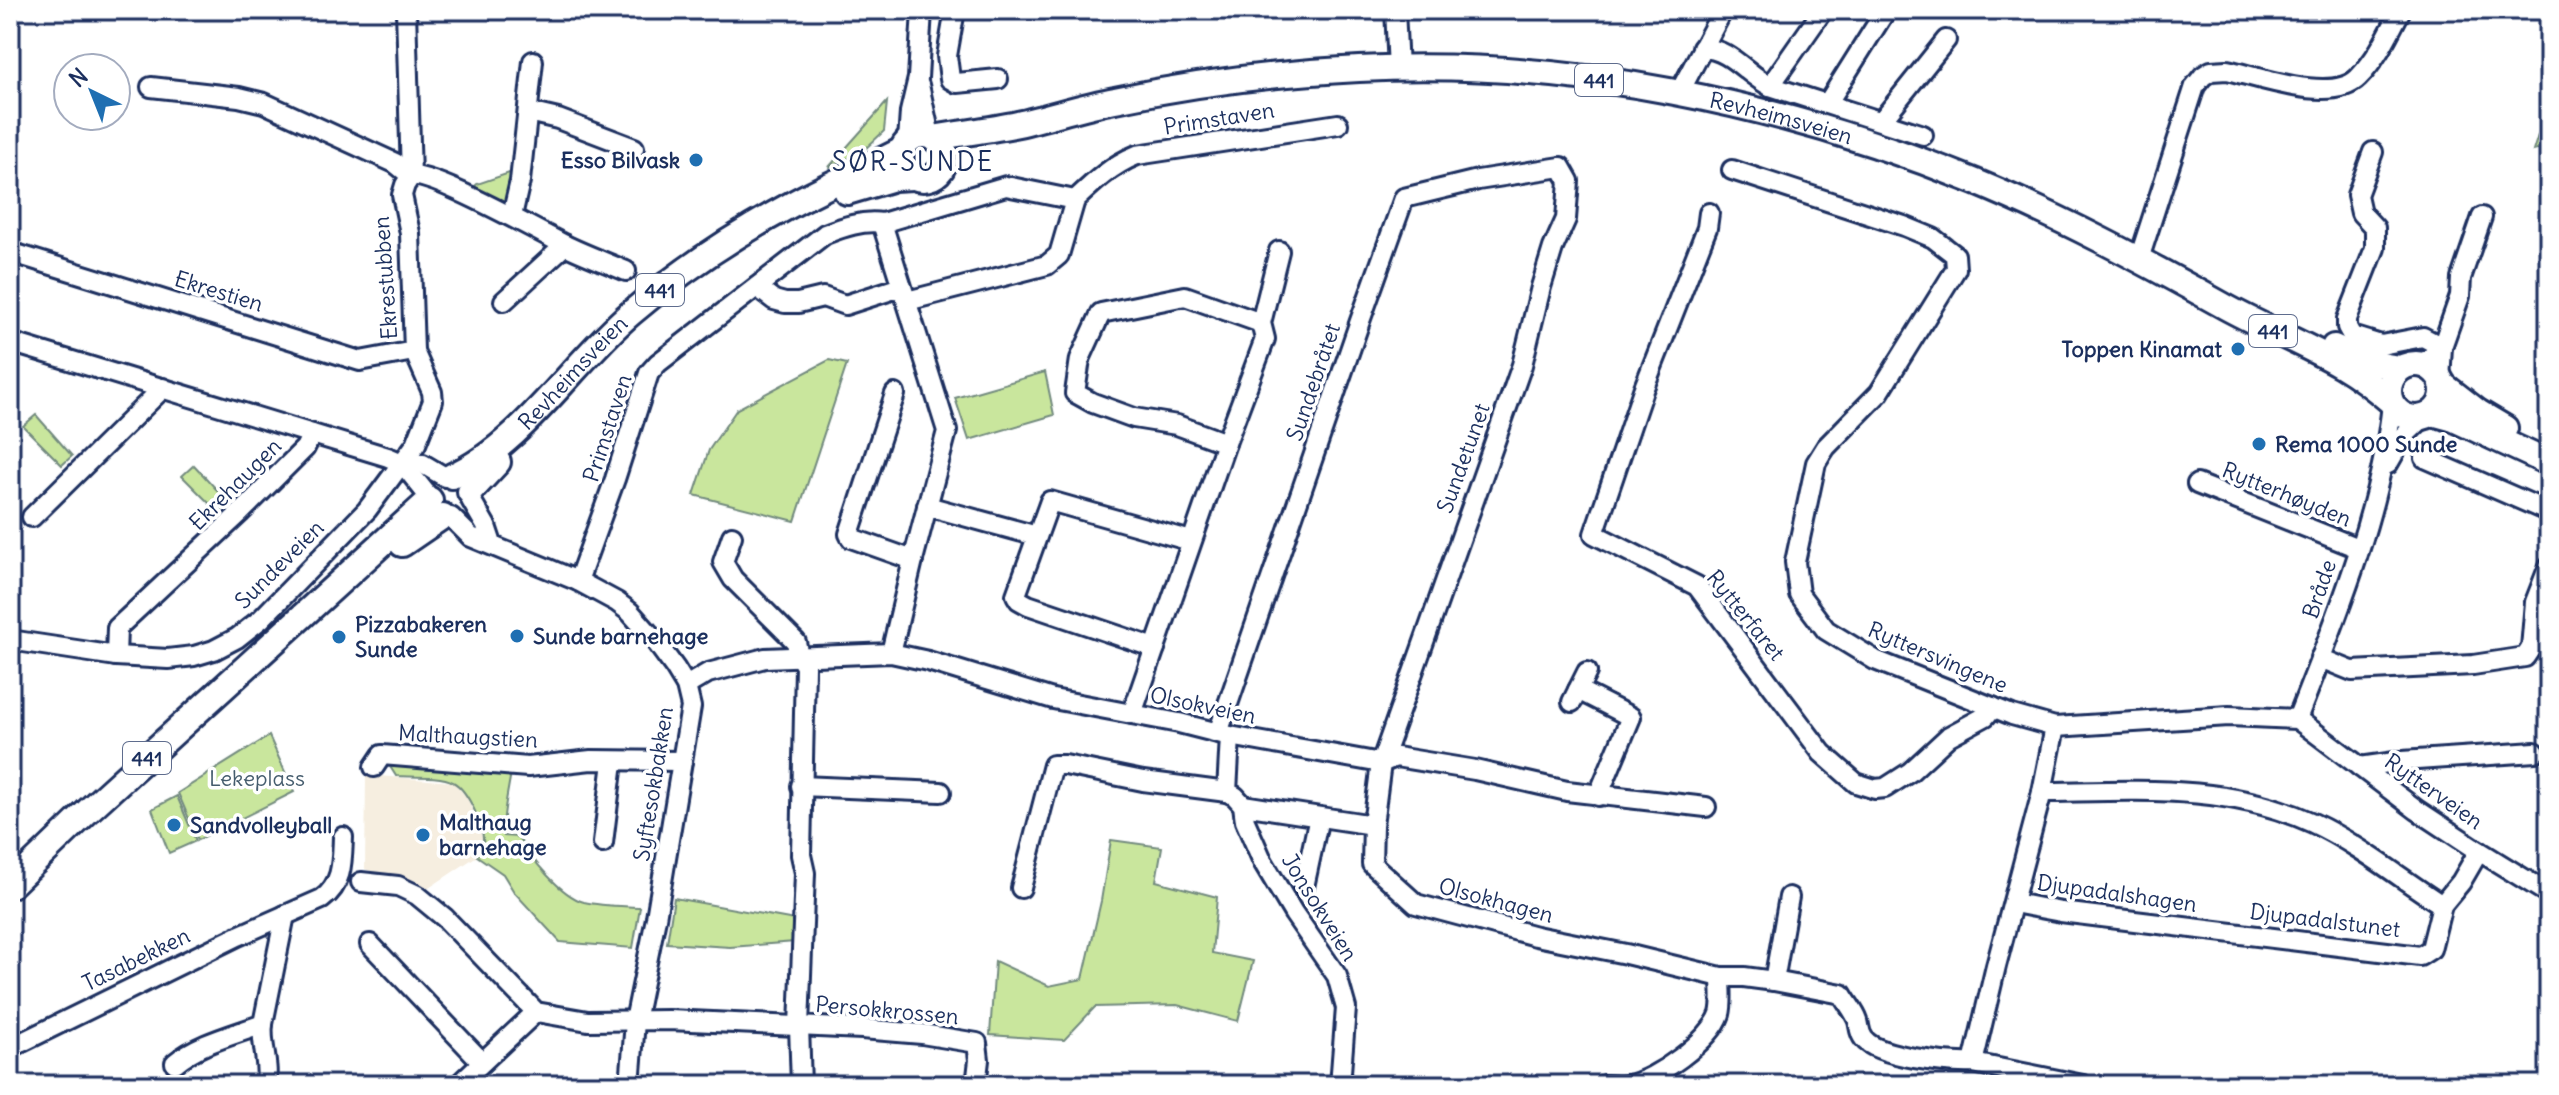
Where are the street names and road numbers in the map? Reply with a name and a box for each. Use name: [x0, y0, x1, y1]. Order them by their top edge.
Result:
road number: 441: [1575, 64, 1623, 96]
street label: Revheimsveien: [1707, 85, 1856, 150]
street label: Primstaven: [1162, 95, 1276, 141]
street label: Ekrestubben: [367, 215, 403, 341]
street label: Ekrestien: [171, 264, 267, 318]
road number: 441: [636, 274, 684, 306]
street label: Revheimsveien: [512, 309, 633, 436]
road number: 441: [2249, 315, 2297, 347]
street label: Sundebråtet: [1280, 320, 1346, 444]
street label: Primstaven: [576, 371, 638, 485]
street label: Sundetunet: [1430, 399, 1496, 517]
street label: Ekrehaugen: [183, 432, 287, 536]
street label: Rytterhøyden: [2218, 455, 2356, 533]
street label: Sundeveien: [229, 514, 329, 614]
street label: Bråde: [2296, 556, 2342, 622]
street label: Rytterfaret: [1701, 564, 1791, 666]
street label: Ryttersvingene: [1864, 615, 2012, 699]
street label: Olsokveien: [1147, 680, 1259, 730]
street label: Syftesokbakken: [627, 705, 679, 863]
street label: Malthaugstien: [397, 718, 539, 754]
road number: 441: [123, 742, 171, 774]
street label: Rytterveien: [2379, 747, 2489, 835]
street label: Jonsokveien: [1276, 848, 1364, 966]
street label: Djupadalshagen: [2035, 868, 2199, 918]
street label: Olsokhagen: [1436, 871, 1556, 929]
street label: Djupadalstunet: [2248, 897, 2402, 943]
street label: Tasabekken: [78, 921, 194, 997]
street label: Persokkrossen: [814, 990, 960, 1030]

